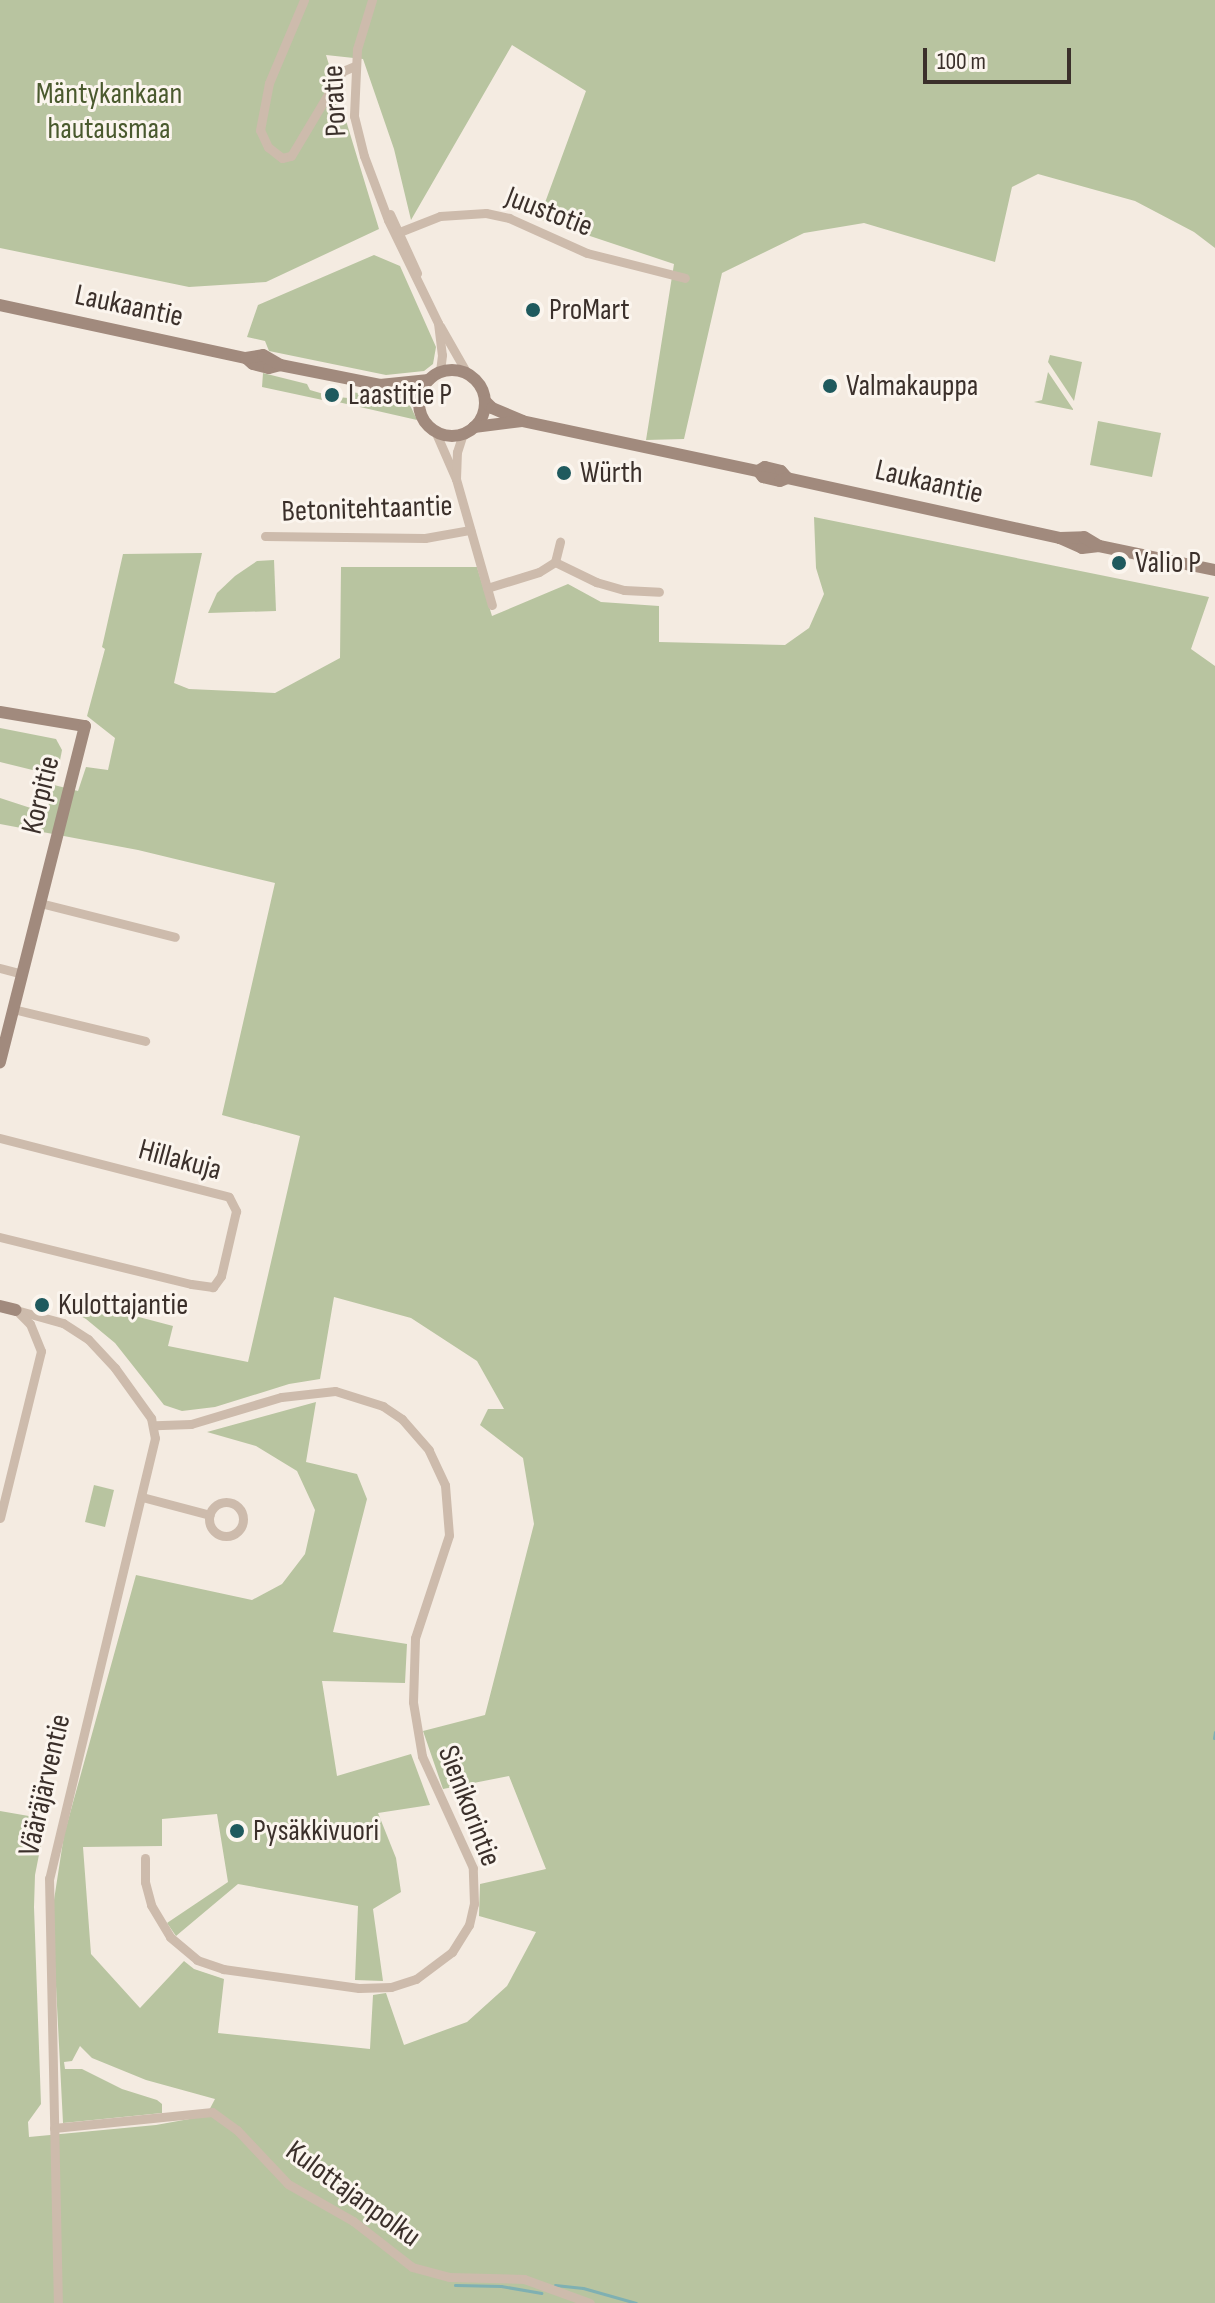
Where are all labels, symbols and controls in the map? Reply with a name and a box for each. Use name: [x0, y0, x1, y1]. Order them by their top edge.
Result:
scale bar: [927, 32, 1075, 82]
text: 100 m: [937, 47, 986, 76]
street label: Poratie: [315, 64, 355, 138]
park label: Mäntykankaan hautausmaa: [36, 76, 182, 146]
street label: Juustotie: [500, 179, 598, 245]
street label: Laukaantie: [72, 277, 186, 335]
place label: ProMart: [549, 292, 630, 328]
marker: ProMart: [524, 301, 542, 319]
place label: Valmakauppa: [846, 368, 978, 404]
place label: Laastitie P: [348, 377, 452, 413]
marker: Valmakauppa: [821, 377, 839, 395]
marker: Laastitie P: [323, 386, 341, 404]
street label: Laukaantie: [872, 452, 986, 512]
place label: Würth: [580, 455, 643, 491]
marker: Würth: [555, 464, 573, 482]
street label: Betonitehtaantie: [281, 488, 453, 530]
place label: Valio P: [1135, 545, 1201, 581]
marker: Valio P: [1110, 554, 1128, 572]
street label: Korpitie: [14, 752, 68, 838]
street label: Hillakuja: [135, 1132, 225, 1188]
place label: Kulottajantie: [58, 1287, 188, 1323]
marker: Kulottajantie: [33, 1296, 51, 1314]
street label: Vääräjärventie: [11, 1711, 79, 1859]
street label: Sienikorintie: [430, 1741, 508, 1871]
place label: Pysäkkivuori: [253, 1813, 379, 1849]
marker: Pysäkkivuori: [228, 1822, 246, 1840]
street label: Kulottajanpolku: [279, 2133, 427, 2255]

